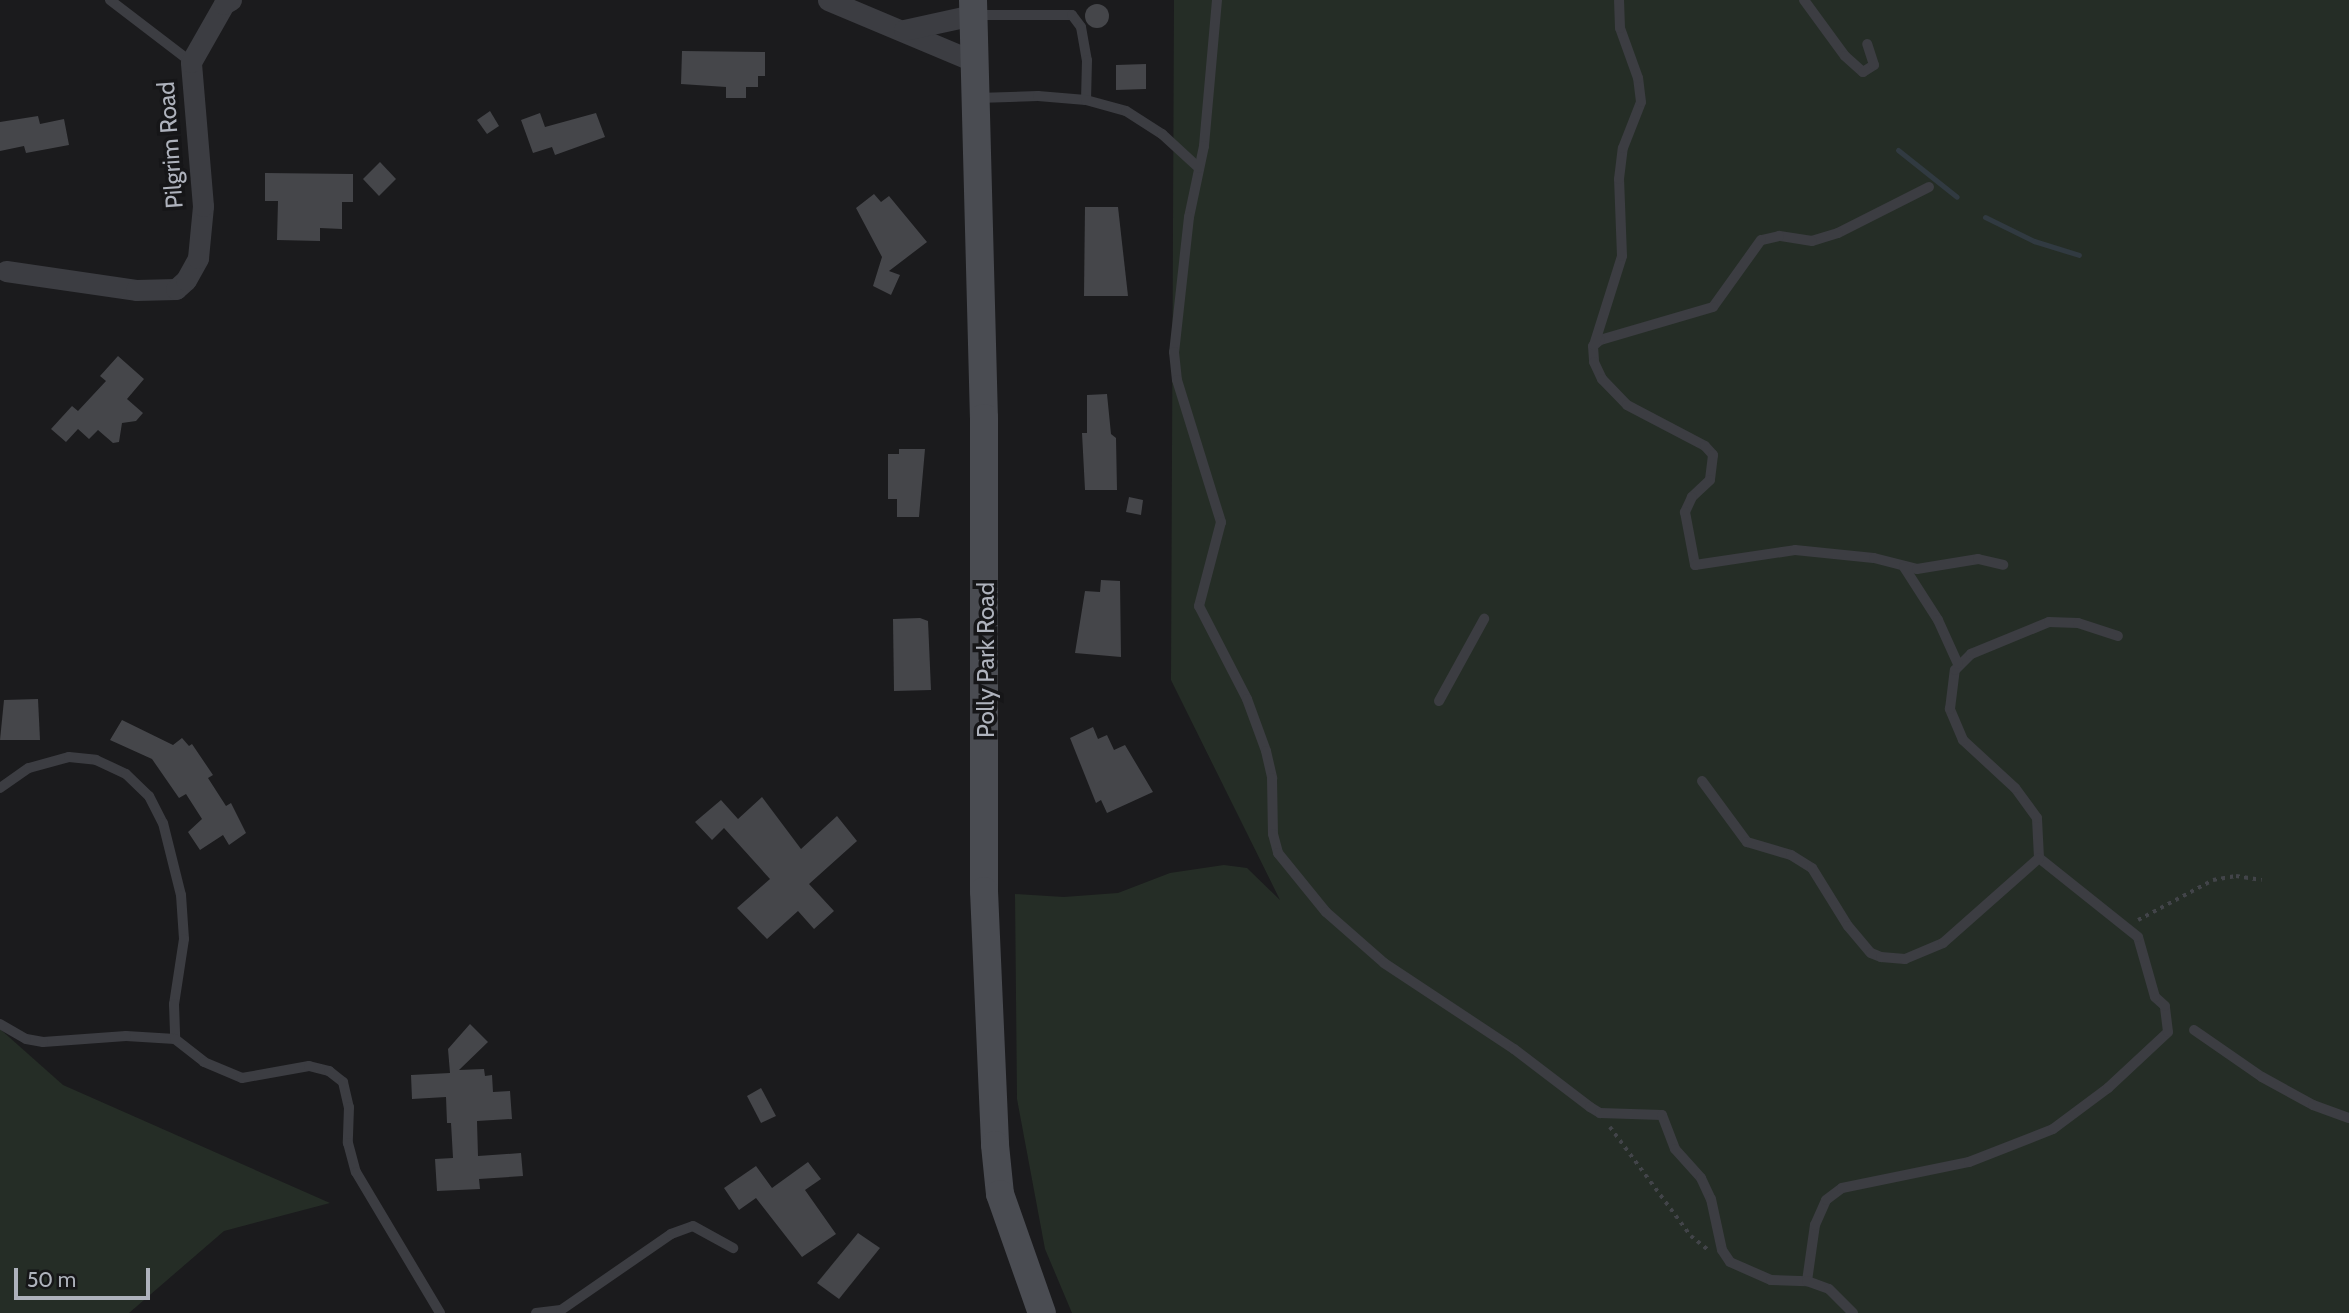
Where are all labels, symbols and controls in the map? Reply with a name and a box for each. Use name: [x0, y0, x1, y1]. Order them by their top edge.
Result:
street label: Pilgrim Road: [151, 80, 189, 210]
street label: Polly Park Road: [972, 582, 1000, 738]
scale bar: [18, 1254, 154, 1298]
text: 50 m: [27, 1267, 76, 1292]

